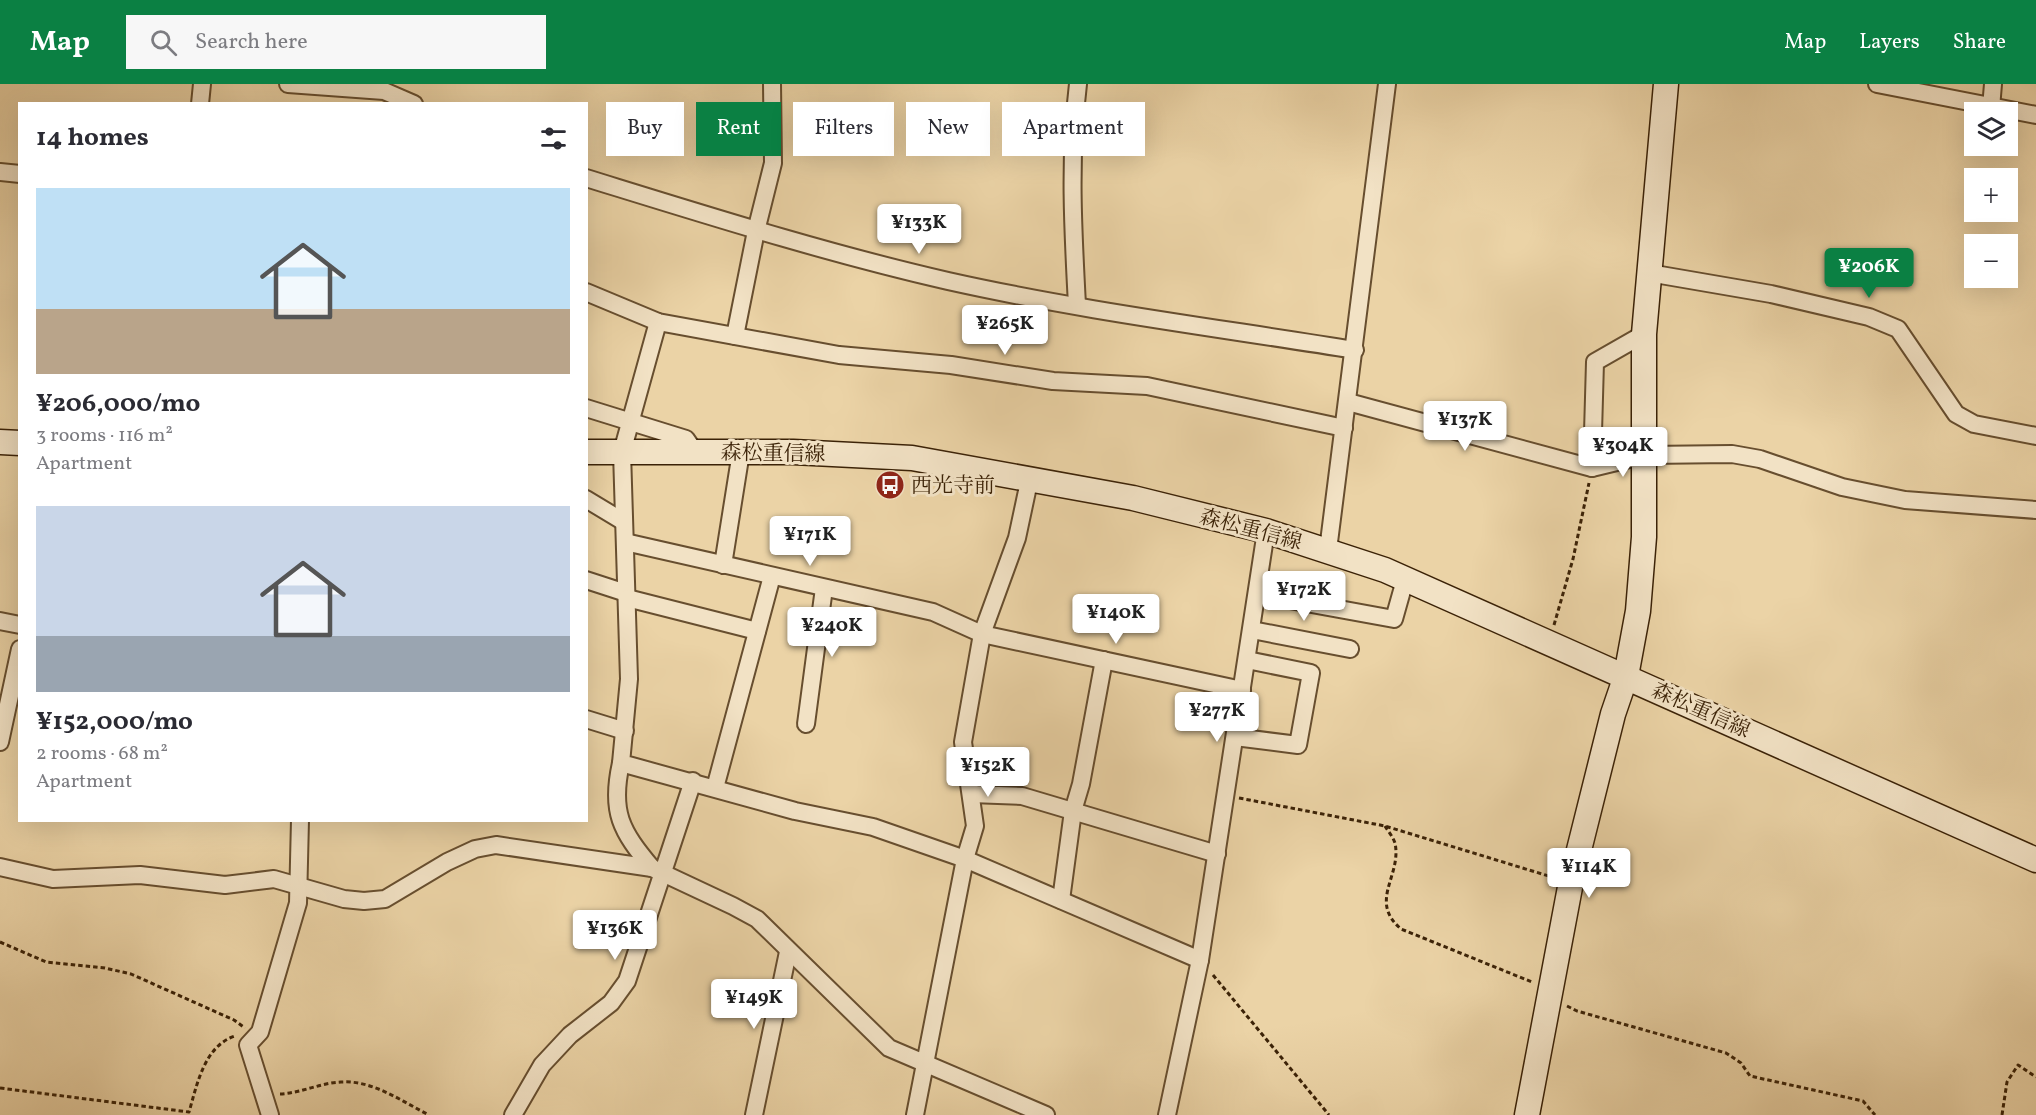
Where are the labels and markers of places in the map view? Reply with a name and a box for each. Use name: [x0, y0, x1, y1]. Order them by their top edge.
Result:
pin: ¥133K: [877, 204, 961, 255]
pin: ¥206K: [1827, 248, 1911, 299]
pin: ¥265K: [963, 305, 1047, 356]
pin: ¥137K: [1423, 401, 1507, 452]
pin: ¥304K: [1581, 427, 1665, 478]
bus stop icon: 西光寺前: [874, 469, 906, 501]
place label: 西光寺前: [911, 472, 995, 501]
pin: ¥171K: [768, 516, 852, 567]
pin: ¥172K: [1262, 571, 1346, 622]
pin: ¥140K: [1074, 594, 1158, 645]
pin: ¥240K: [790, 607, 874, 658]
pin: ¥277K: [1175, 692, 1259, 743]
pin: ¥152K: [946, 747, 1030, 798]
pin: ¥114K: [1547, 848, 1631, 899]
pin: ¥136K: [573, 910, 657, 961]
pin: ¥149K: [712, 979, 796, 1030]

